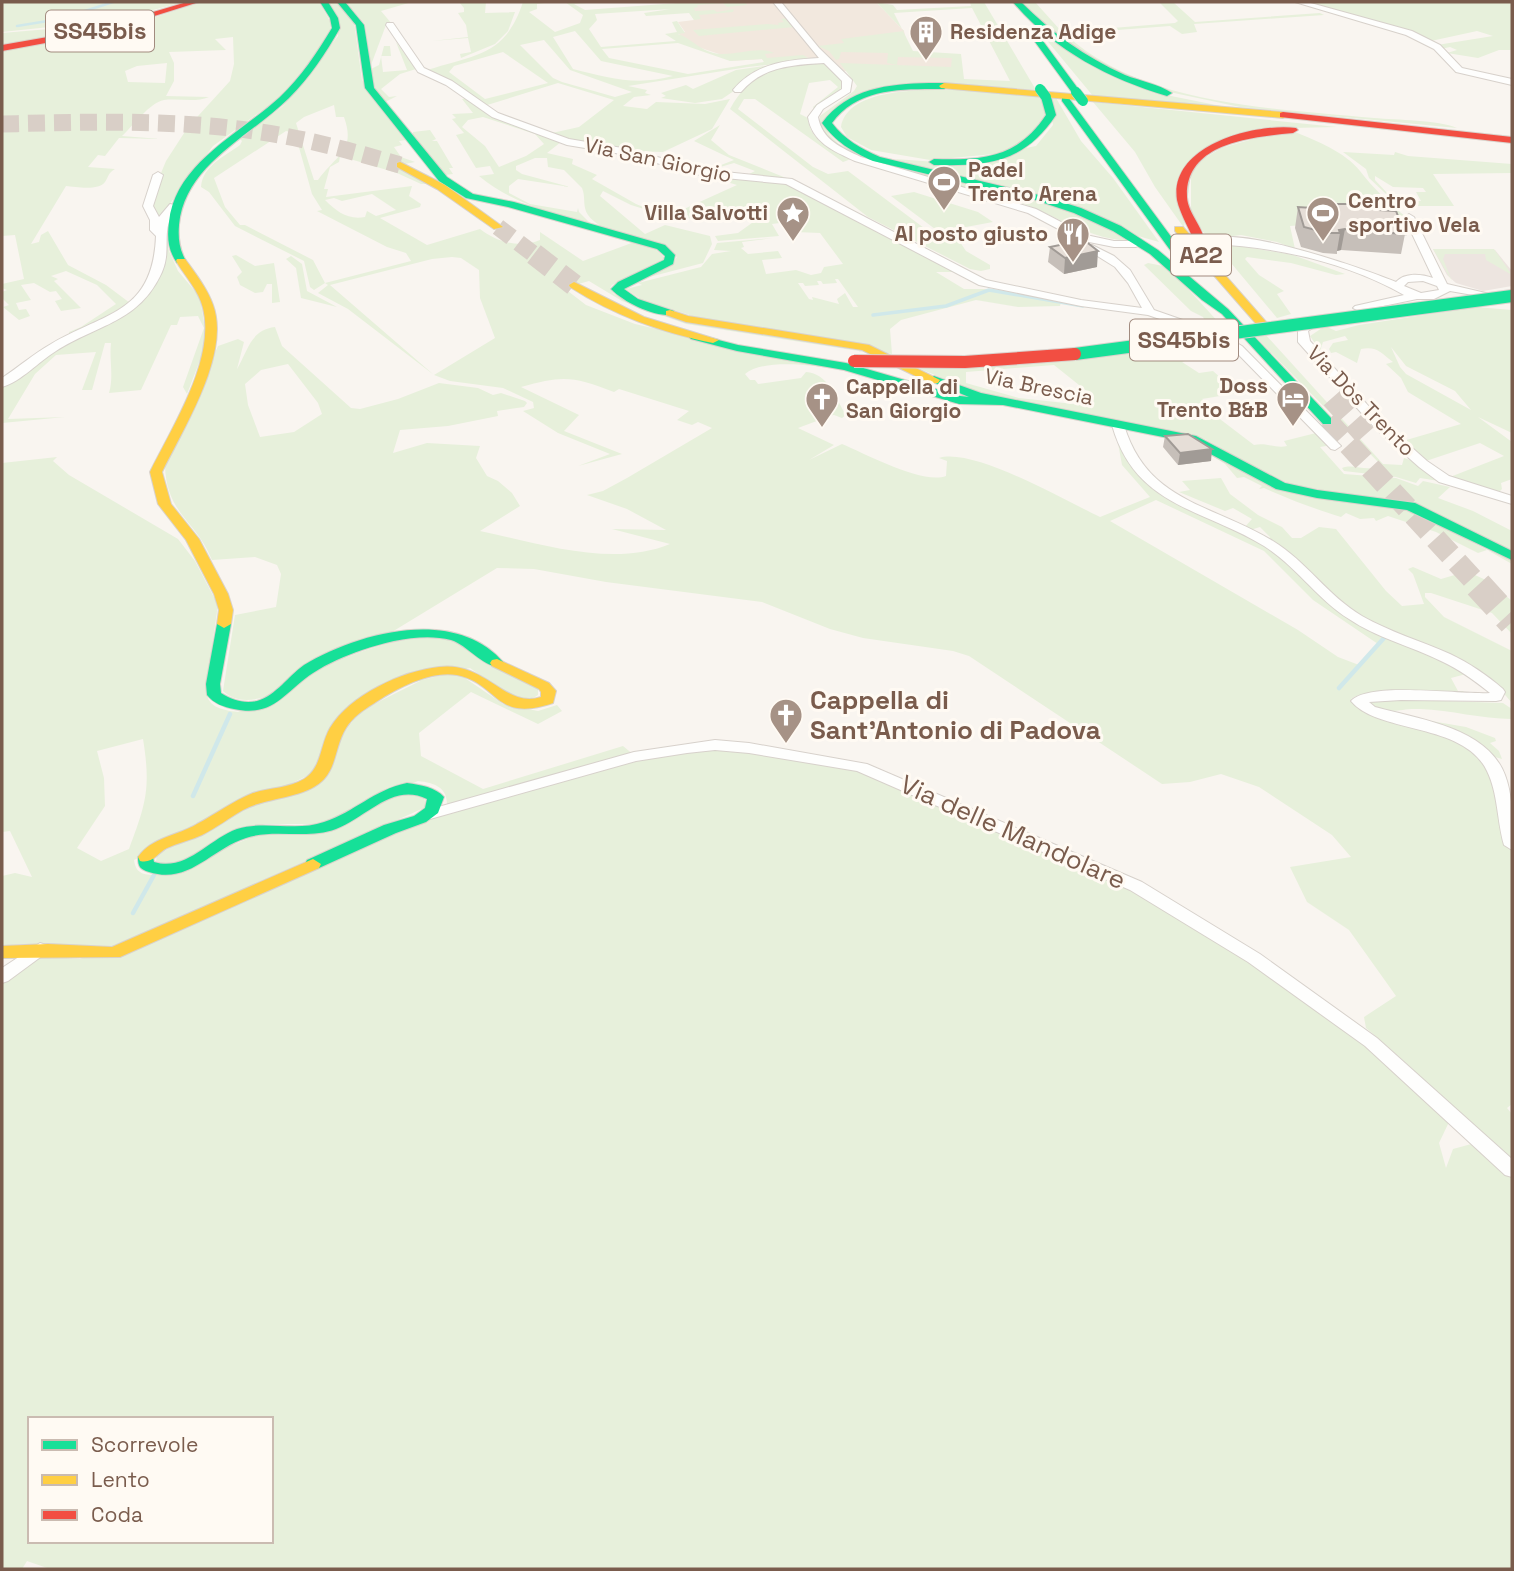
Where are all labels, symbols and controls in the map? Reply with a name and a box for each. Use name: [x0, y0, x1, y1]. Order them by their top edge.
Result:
road number: SS45bis: [46, 11, 154, 52]
building icon: Residenza Adige: [907, 13, 945, 62]
place label: Residenza Adige: [950, 18, 1116, 45]
street label: Via San Giorgio: [582, 131, 734, 188]
place label: Padel Trento Arena: [968, 156, 1097, 207]
sports icon: Padel Trento Arena: [925, 163, 963, 212]
place label: Centro sportivo Vela: [1348, 187, 1480, 238]
place icon: Villa Salvotti: [774, 194, 812, 243]
sports icon: Centro sportivo Vela: [1304, 194, 1342, 243]
place label: Villa Salvotti: [644, 199, 768, 226]
restaurant icon: Al posto giusto: [1054, 215, 1092, 264]
place label: Al posto giusto: [895, 220, 1048, 247]
road number: A22: [1171, 234, 1231, 276]
road number: SS45bis: [1130, 320, 1238, 360]
street label: Via Dòs Trento: [1302, 339, 1421, 462]
street label: Via Brescia: [982, 362, 1096, 411]
place label: Doss Trento B&B: [1157, 372, 1268, 423]
place label: Cappella di San Giorgio: [846, 373, 961, 424]
hotel icon: Doss Trento B&B: [1274, 379, 1312, 428]
church icon: Cappella di San Giorgio: [803, 380, 841, 429]
place label: Cappella di Sant'Antonio di Padova: [810, 683, 1101, 747]
church icon: Cappella di Sant'Antonio di Padova: [767, 696, 805, 745]
street label: Via delle Mandolare: [895, 767, 1131, 897]
legend: [28, 1417, 273, 1543]
text: Scorrevole: [91, 1431, 198, 1458]
text: Lento: [91, 1466, 150, 1493]
text: Coda: [91, 1501, 143, 1528]

